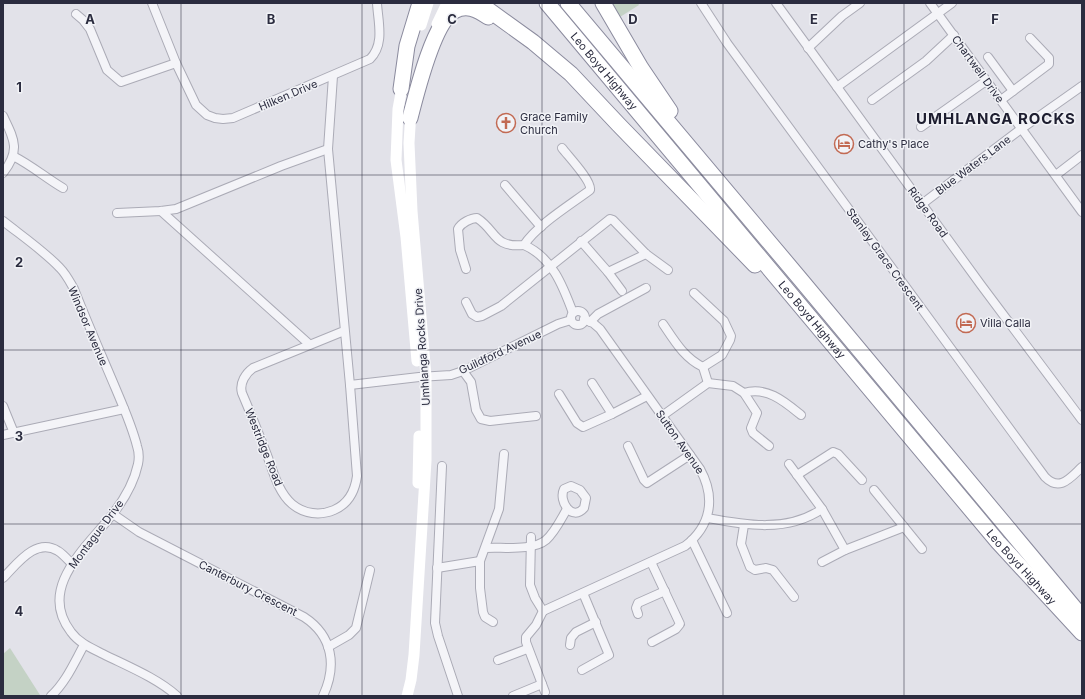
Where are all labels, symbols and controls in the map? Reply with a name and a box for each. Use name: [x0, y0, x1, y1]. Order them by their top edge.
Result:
text: A: [85, 11, 95, 27]
text: B: [267, 11, 276, 27]
text: C: [447, 11, 457, 27]
text: D: [628, 11, 638, 27]
text: E: [810, 11, 818, 27]
text: F: [991, 11, 999, 27]
street label: Leo Boyd Highway: [568, 30, 641, 113]
street label: Chartwell Drive: [949, 33, 1007, 105]
street label: Hilken Drive: [256, 76, 320, 114]
text: 1: [16, 79, 22, 95]
district label: UMHLANGA ROCKS: [916, 109, 1076, 128]
place label: Grace Family Church: [520, 110, 588, 137]
church icon: Grace Family Church: [495, 112, 517, 134]
street label: Blue Waters Lane: [933, 132, 1013, 198]
hotel icon: Cathy's Place: [833, 133, 855, 155]
place label: Cathy's Place: [858, 137, 929, 151]
street label: Ridge Road: [905, 184, 951, 240]
street label: Stanley Grace Crescent: [843, 205, 927, 313]
text: 2: [15, 254, 23, 270]
street label: Leo Boyd Highway: [776, 278, 849, 361]
street label: Windsor Avenue: [65, 284, 111, 368]
street label: Umhlanga Rocks Drive: [411, 288, 433, 406]
hotel icon: Villa Calla: [955, 312, 977, 334]
place label: Villa Calla: [980, 316, 1031, 330]
street label: Guildford Avenue: [456, 327, 544, 377]
street label: Westridge Road: [242, 406, 286, 488]
street label: Sutton Avenue: [653, 407, 707, 477]
text: 3: [15, 428, 23, 444]
street label: Montague Drive: [65, 497, 127, 571]
street label: Leo Boyd Highway: [983, 527, 1059, 608]
street label: Canterbury Crescent: [196, 557, 300, 619]
text: 4: [15, 603, 24, 619]

